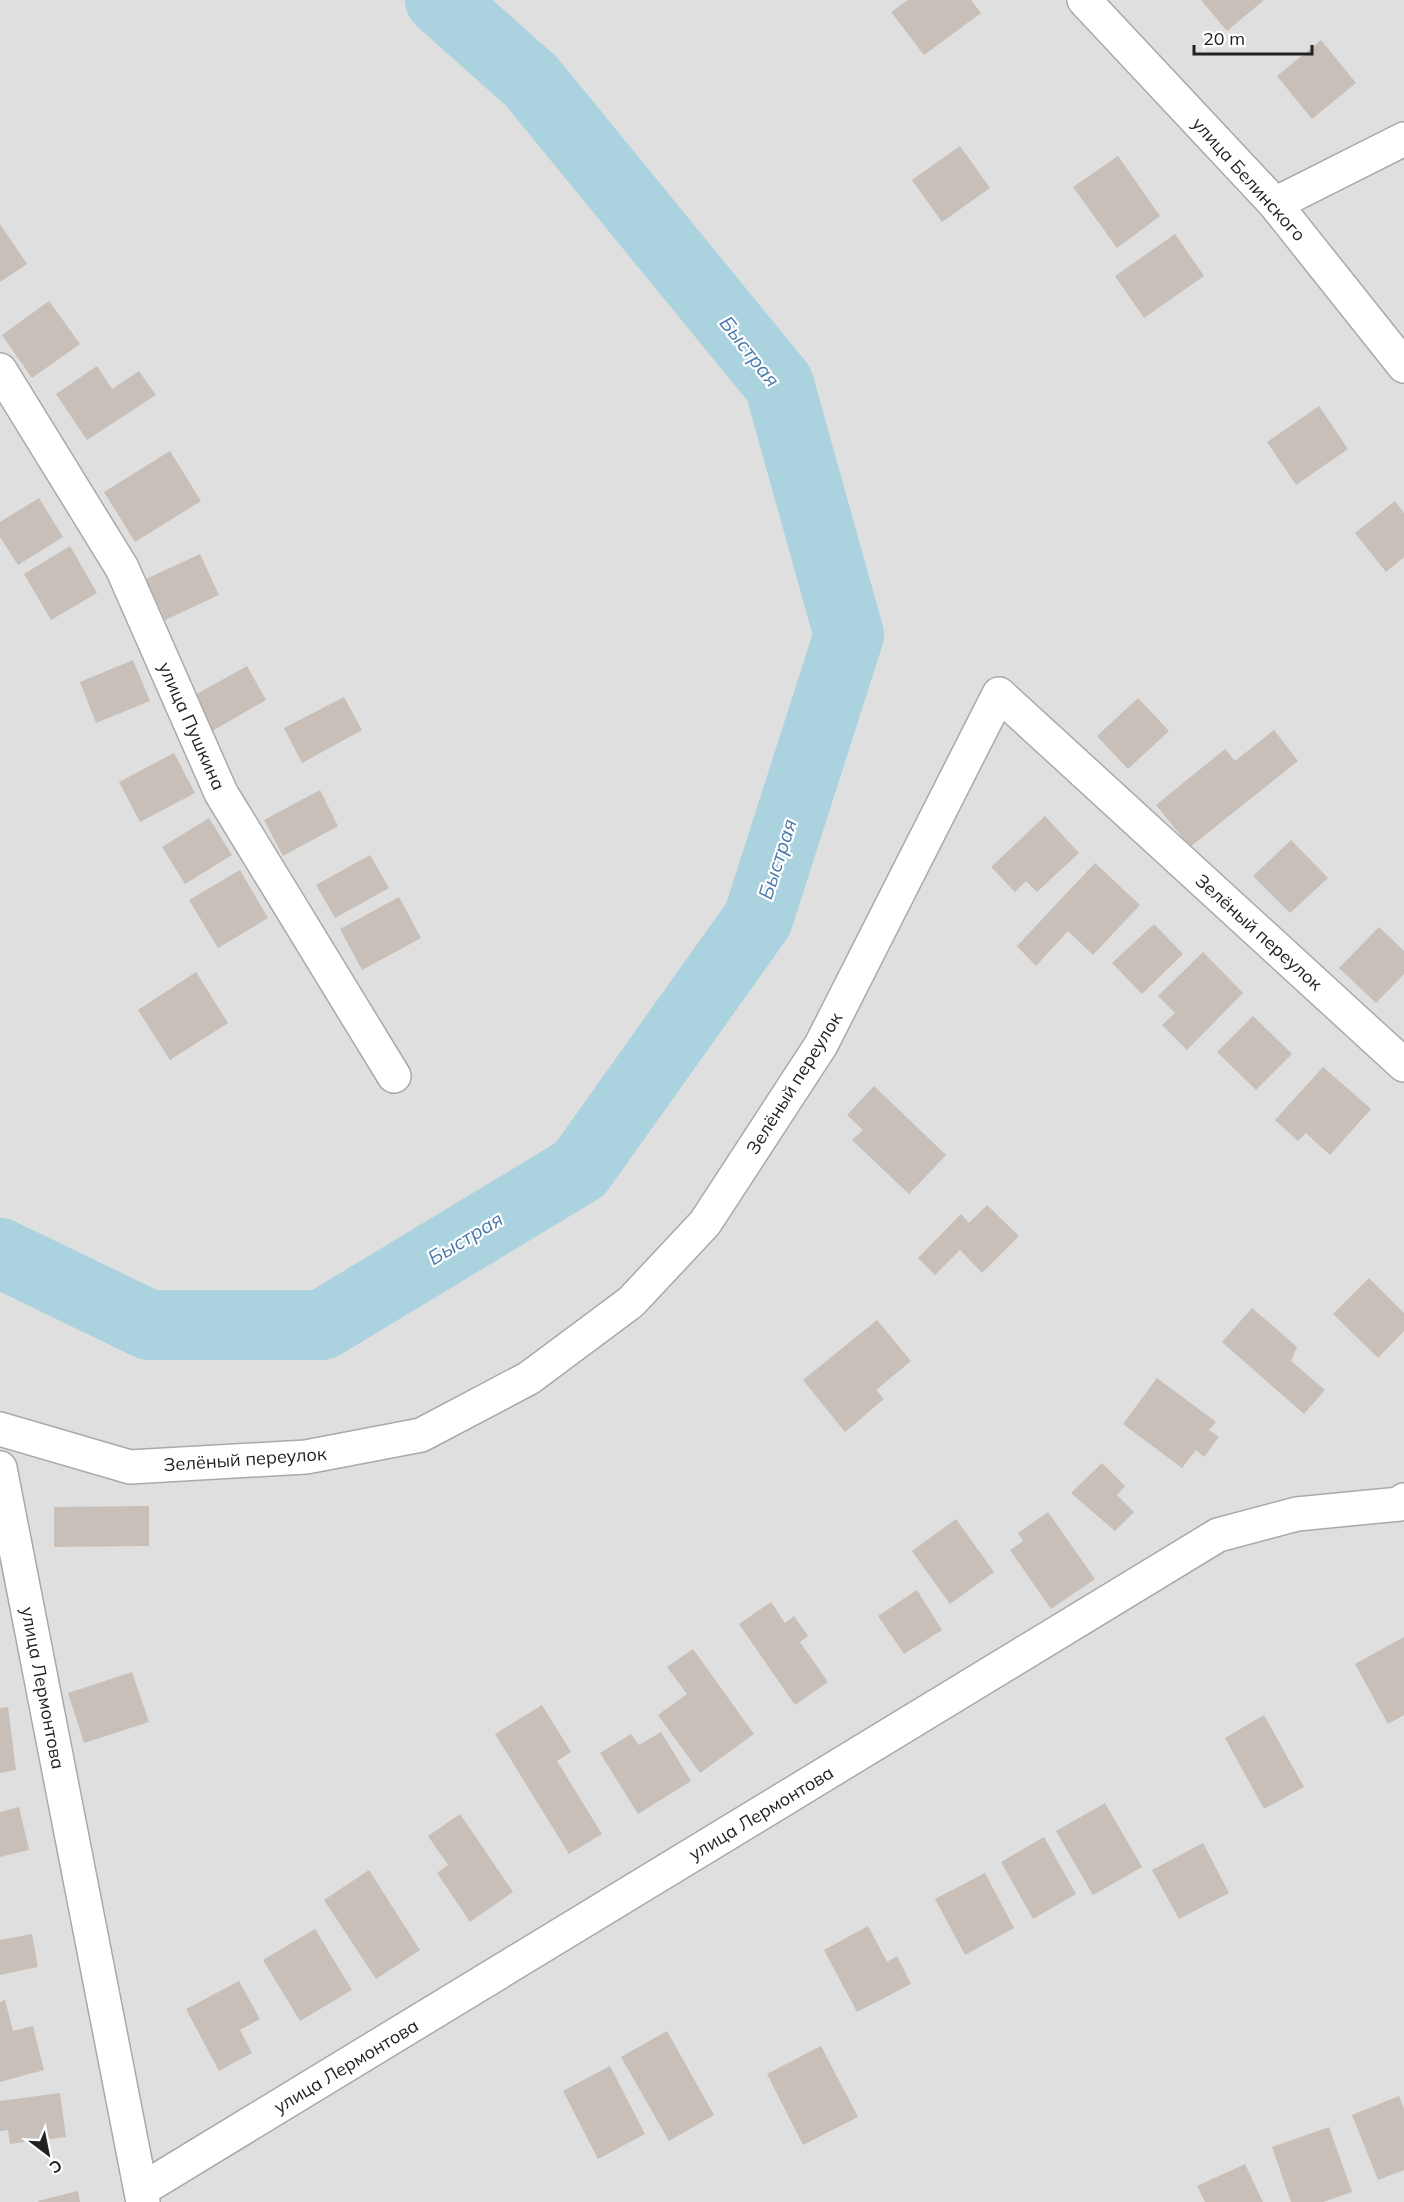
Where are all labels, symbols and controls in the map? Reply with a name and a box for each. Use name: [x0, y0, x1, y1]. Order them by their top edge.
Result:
scale bar: [1194, 18, 1312, 56]
text: 20 m: [1203, 27, 1245, 50]
street label: улица Белинского: [1187, 112, 1311, 246]
water label: Быстрая: [715, 311, 785, 391]
street label: улица Пушкина: [154, 659, 230, 793]
water label: Быстрая: [752, 816, 802, 902]
street label: Зелёный переулок: [1191, 869, 1328, 995]
street label: Зелёный переулок: [741, 1007, 847, 1158]
water label: Быстрая: [423, 1206, 507, 1270]
street label: Зелёный переулок: [163, 1442, 328, 1476]
street label: улица Лермонтова: [16, 1605, 70, 1771]
street label: улица Лермонтова: [684, 1761, 838, 1865]
street label: улица Лермонтова: [269, 2014, 423, 2118]
north arrow: [18, 2124, 78, 2184]
text: С: [46, 2155, 66, 2178]

